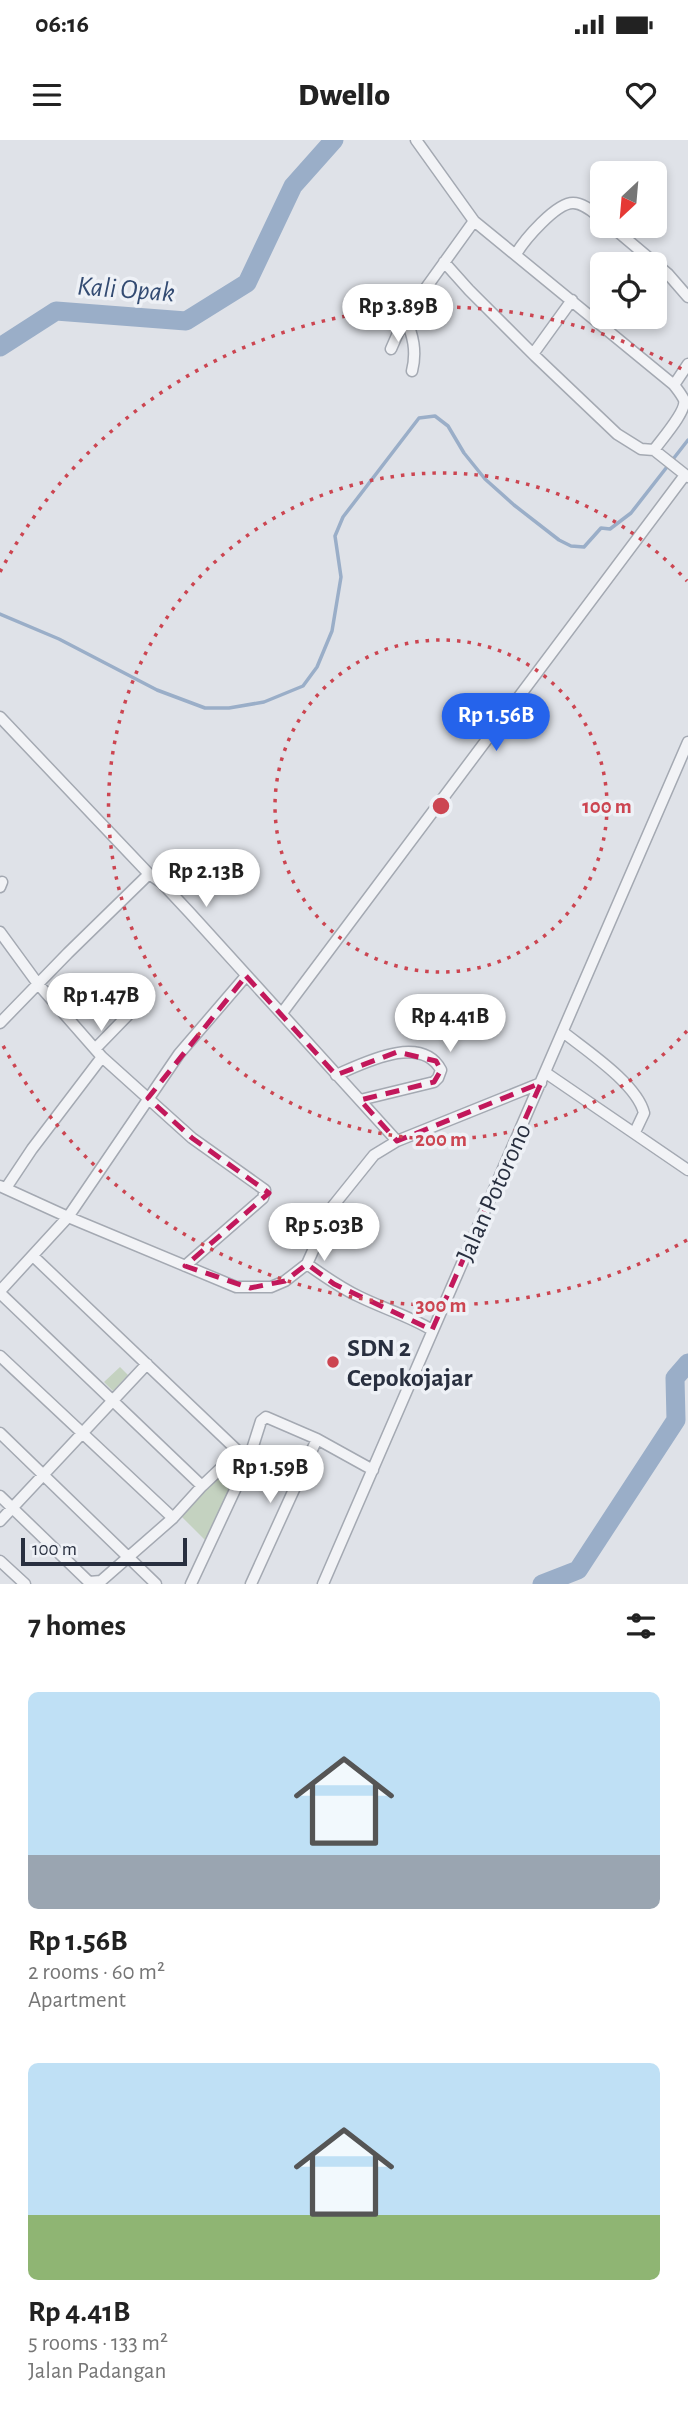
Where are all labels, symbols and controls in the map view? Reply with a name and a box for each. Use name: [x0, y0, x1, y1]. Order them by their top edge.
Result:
text: 06:16: [35, 11, 89, 37]
icon: menu: [28, 76, 66, 114]
icon: heart: [622, 76, 660, 114]
text: Dwello: [298, 79, 390, 111]
north arrow: [590, 161, 667, 238]
map controls: [590, 161, 667, 329]
button: locate: [590, 252, 667, 329]
water label: Kali Opak: [76, 273, 176, 307]
pin: Rp 3.89B: [326, 284, 470, 344]
text: Rp 3.89B: [358, 295, 438, 318]
pin: Rp 1.56B: [424, 694, 568, 753]
text: Rp 1.56B: [458, 704, 534, 727]
centre of rings: [429, 794, 453, 818]
text: 100 m: [582, 796, 632, 817]
pin: Rp 2.13B: [134, 850, 278, 909]
text: Rp 2.13B: [168, 860, 244, 883]
pin: Rp 1.47B: [29, 974, 173, 1033]
text: Rp 1.47B: [63, 984, 139, 1007]
pin: Rp 4.41B: [378, 995, 522, 1054]
text: Rp 4.41B: [411, 1005, 489, 1028]
street label: Jalan Potorono: [452, 1119, 536, 1265]
text: 200 m: [415, 1129, 467, 1150]
pin: Rp 5.03B: [252, 1204, 396, 1263]
text: Rp 5.03B: [285, 1214, 363, 1237]
text: 300 m: [415, 1295, 467, 1316]
place label: SDN 2 Cepokojajar: [347, 1335, 473, 1391]
marker: SDN 2 Cepokojajar: [325, 1354, 341, 1370]
pin: Rp 1.59B: [198, 1446, 342, 1505]
text: Rp 1.59B: [232, 1456, 308, 1479]
scale bar: [21, 1535, 187, 1567]
text: 100 m: [32, 1540, 77, 1559]
icon: filters: [622, 1607, 660, 1645]
text: 7 homes: [28, 1611, 126, 1641]
icon: home: [281, 1738, 407, 1864]
text: Rp 1.56B: [28, 1926, 128, 1956]
text: 2 rooms · 60 m²: [28, 1961, 165, 1984]
text: Apartment: [28, 1989, 126, 2012]
icon: home: [281, 2109, 407, 2235]
text: Rp 4.41B: [28, 2297, 130, 2327]
text: 5 rooms · 133 m²: [28, 2332, 168, 2355]
text: Jalan Padangan: [28, 2360, 166, 2383]

